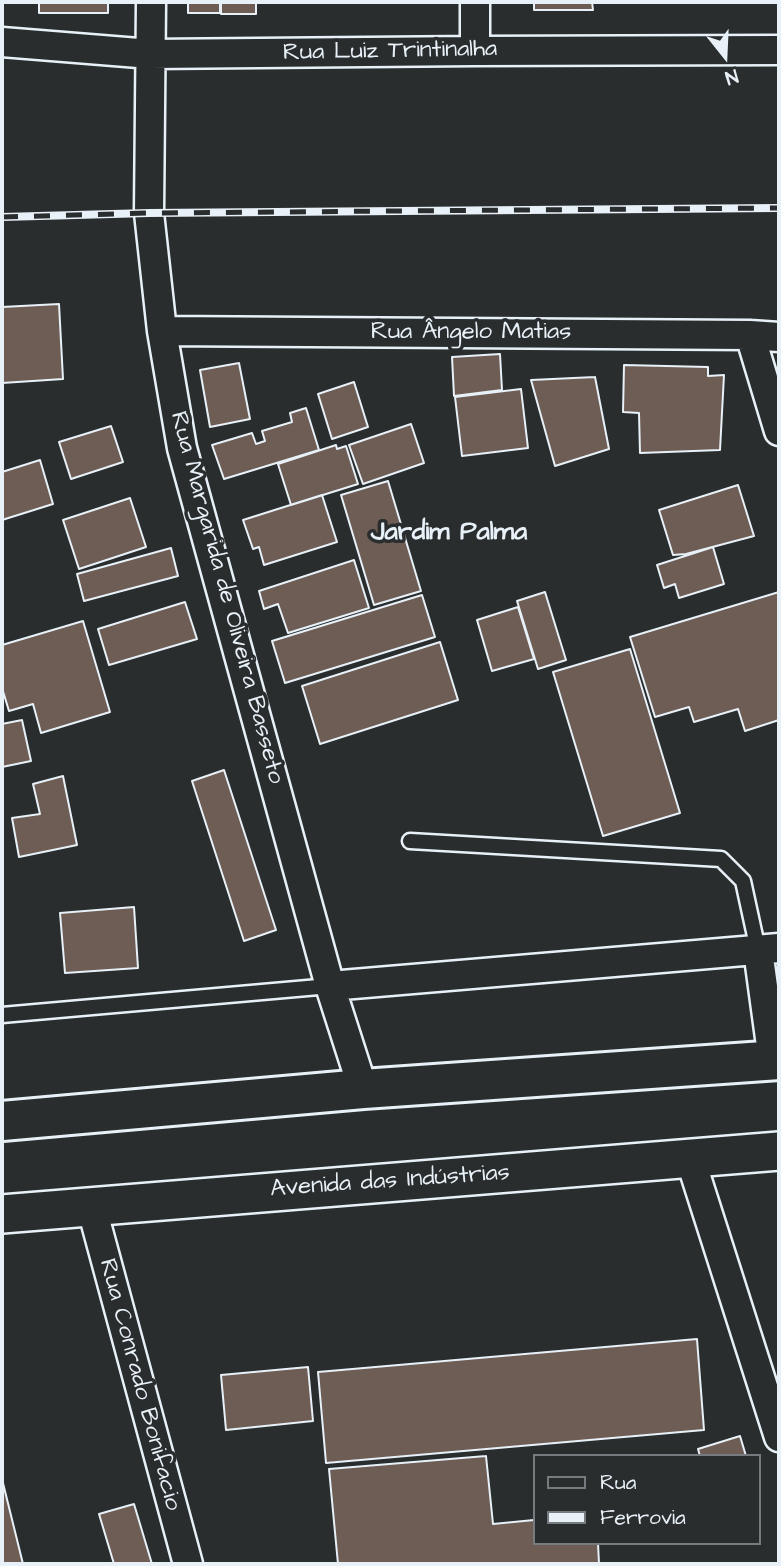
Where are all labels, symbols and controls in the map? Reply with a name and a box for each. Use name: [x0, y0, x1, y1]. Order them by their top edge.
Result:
north arrow: [690, 21, 760, 91]
street label: Rua Luiz Trintinalha: [283, 36, 497, 68]
text: N: [722, 62, 741, 91]
street label: Rua Ângelo Matias: [371, 319, 571, 347]
street label: Rua Margarida de Oliveira Basseto: [162, 409, 290, 787]
district label: Jardim Palma: [371, 518, 527, 550]
street label: Avenida das Indústrias: [269, 1159, 511, 1205]
street label: Rua Conrado Bonifacio: [92, 1256, 186, 1514]
legend: [532, 1454, 760, 1545]
text: Rua: [600, 1468, 636, 1497]
text: Ferrovia: [600, 1503, 686, 1532]

